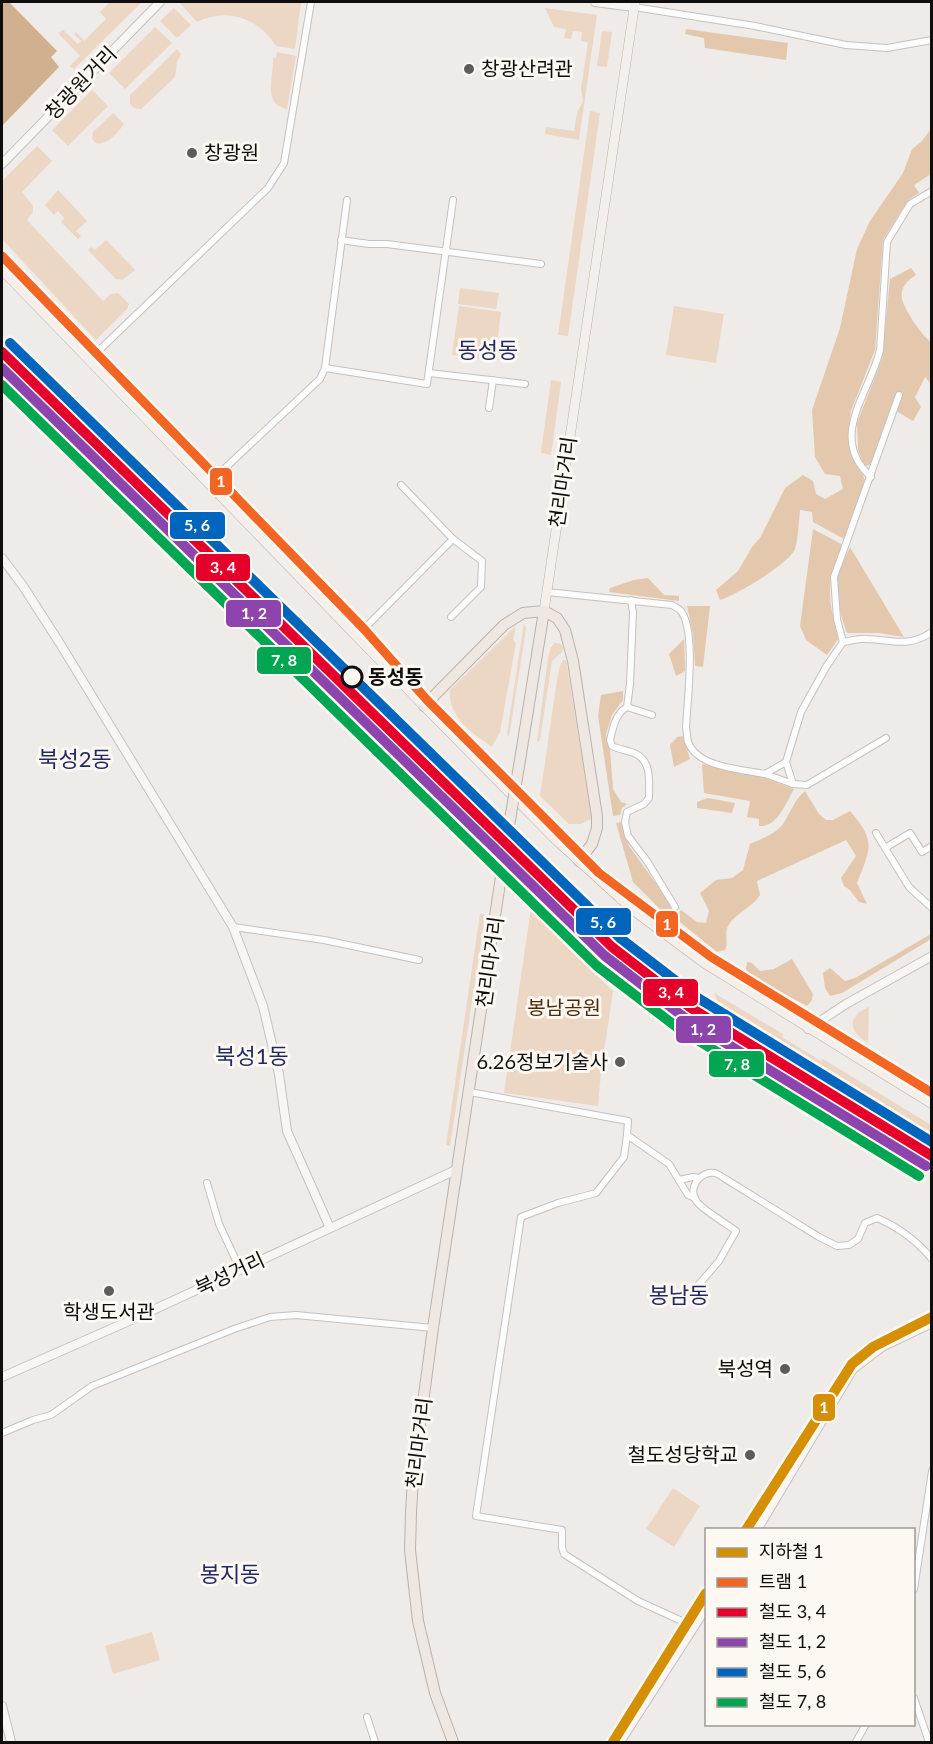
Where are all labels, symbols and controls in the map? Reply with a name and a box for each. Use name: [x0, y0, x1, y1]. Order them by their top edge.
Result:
street label: 창광원거리: [40, 41, 121, 124]
place label: 창광산려관: [481, 56, 573, 80]
marker: 창광산려관: [462, 62, 476, 76]
place label: 창광원: [204, 140, 259, 164]
marker: 창광원: [185, 146, 199, 160]
district label: 동성동: [458, 336, 518, 363]
street label: 천리마거리: [544, 435, 580, 529]
line badge: 1: [209, 467, 233, 496]
text: 1: [216, 471, 226, 490]
line badge: 5, 6: [169, 511, 226, 540]
text: 5, 6: [184, 515, 210, 534]
line badge: 3, 4: [195, 553, 251, 582]
text: 3, 4: [210, 557, 236, 576]
line badge: 1, 2: [225, 599, 282, 628]
text: 1, 2: [241, 603, 267, 622]
line badge: 7, 8: [256, 646, 312, 675]
text: 7, 8: [271, 650, 297, 669]
place label: 동성동: [368, 664, 423, 688]
marker: 동성동: [341, 666, 363, 688]
district label: 북성2동: [38, 745, 112, 772]
line badge: 5, 6: [575, 907, 632, 936]
line badge: 1: [655, 910, 679, 938]
text: 5, 6: [590, 912, 616, 931]
text: 1: [662, 914, 672, 933]
street label: 천리마거리: [471, 915, 507, 1009]
line badge: 3, 4: [642, 978, 699, 1007]
text: 3, 4: [658, 982, 684, 1001]
park label: 봉남공원: [527, 995, 601, 1019]
line badge: 1, 2: [675, 1015, 732, 1044]
text: 1, 2: [690, 1019, 716, 1038]
district label: 북성1동: [215, 1042, 289, 1069]
place label: 6.26정보기술사: [476, 1049, 608, 1073]
line badge: 7, 8: [708, 1050, 765, 1078]
text: 7, 8: [724, 1054, 750, 1073]
marker: 6.26정보기술사: [613, 1055, 627, 1069]
street label: 북성거리: [191, 1247, 268, 1300]
district label: 봉남동: [649, 1281, 709, 1308]
marker: 학생도서관: [102, 1284, 116, 1298]
place label: 학생도서관: [63, 1299, 155, 1323]
place label: 북성역: [718, 1356, 773, 1380]
marker: 북성역: [778, 1362, 792, 1376]
line badge: 1: [812, 1393, 836, 1422]
street label: 천리마거리: [400, 1396, 436, 1490]
text: 1: [819, 1397, 829, 1416]
place label: 철도성당학교: [628, 1442, 738, 1466]
marker: 철도성당학교: [743, 1448, 757, 1462]
legend: [705, 1528, 915, 1726]
text: 지하철 1: [759, 1540, 824, 1562]
district label: 봉지동: [200, 1560, 260, 1587]
text: 트램 1: [759, 1570, 807, 1592]
text: 철도 3, 4: [759, 1600, 826, 1622]
text: 철도 1, 2: [759, 1630, 826, 1652]
text: 철도 5, 6: [759, 1660, 826, 1682]
text: 철도 7, 8: [759, 1690, 826, 1712]

